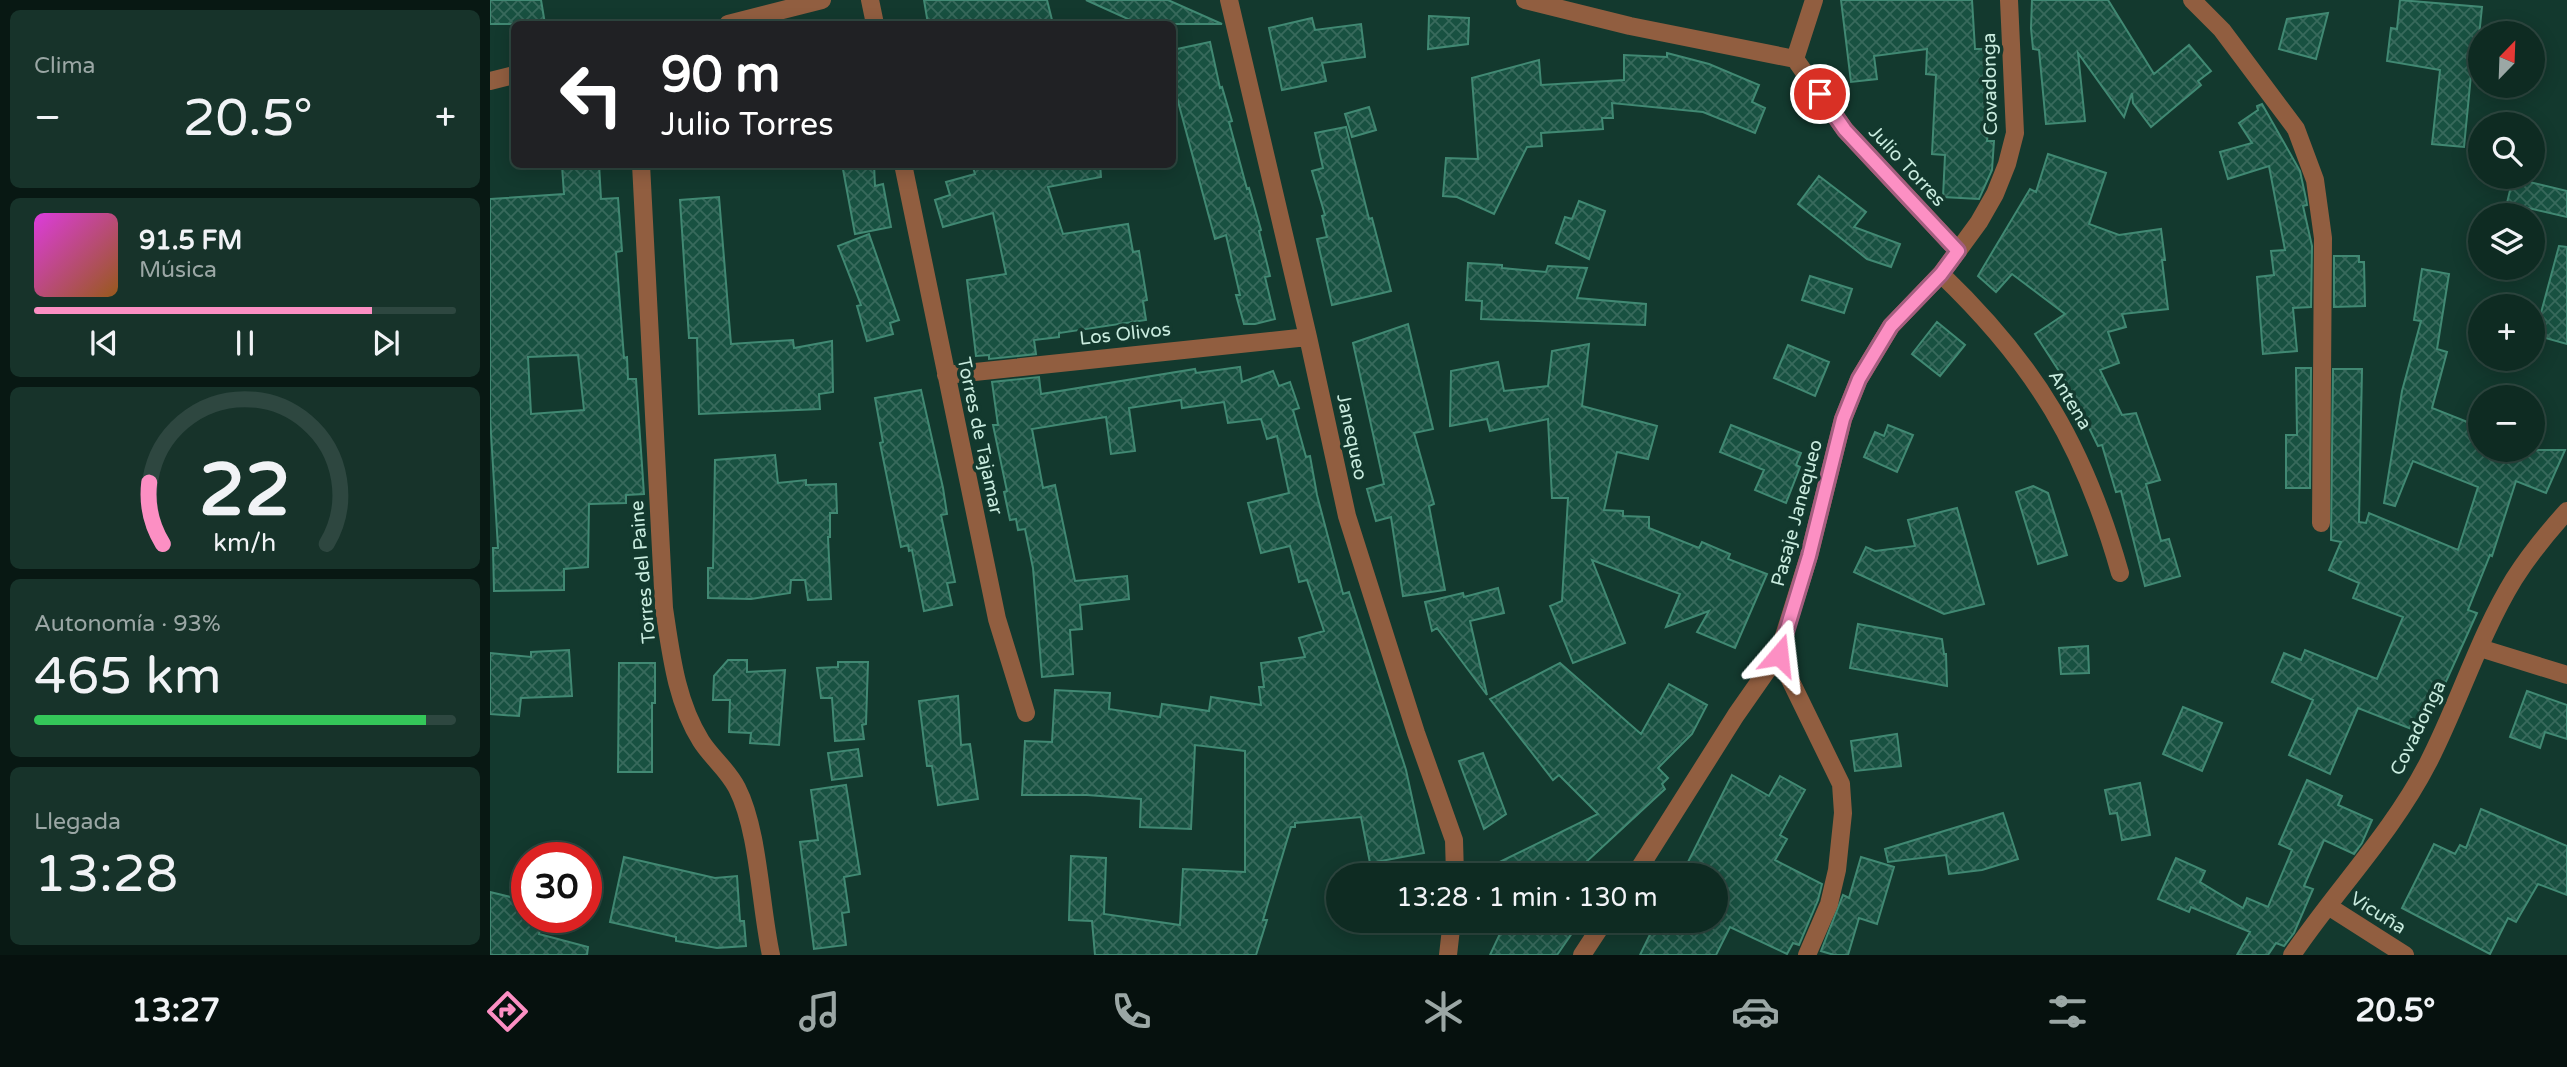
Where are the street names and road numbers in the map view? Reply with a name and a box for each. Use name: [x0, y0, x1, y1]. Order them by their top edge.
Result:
street label: Covadonga: [1978, 32, 2002, 136]
street label: Julio Torres: [1864, 121, 1950, 211]
street label: Los Olivos: [1078, 318, 1172, 350]
street label: Torres de Tajamar: [953, 355, 1008, 517]
street label: Antena: [2044, 366, 2096, 434]
street label: Janequeo: [1332, 392, 1372, 482]
street label: Pasaje Janequeo: [1767, 437, 1827, 589]
street label: Torres del Paine: [626, 500, 660, 644]
street label: Covadonga: [2386, 677, 2450, 779]
street label: Vicuña: [2346, 887, 2410, 939]

